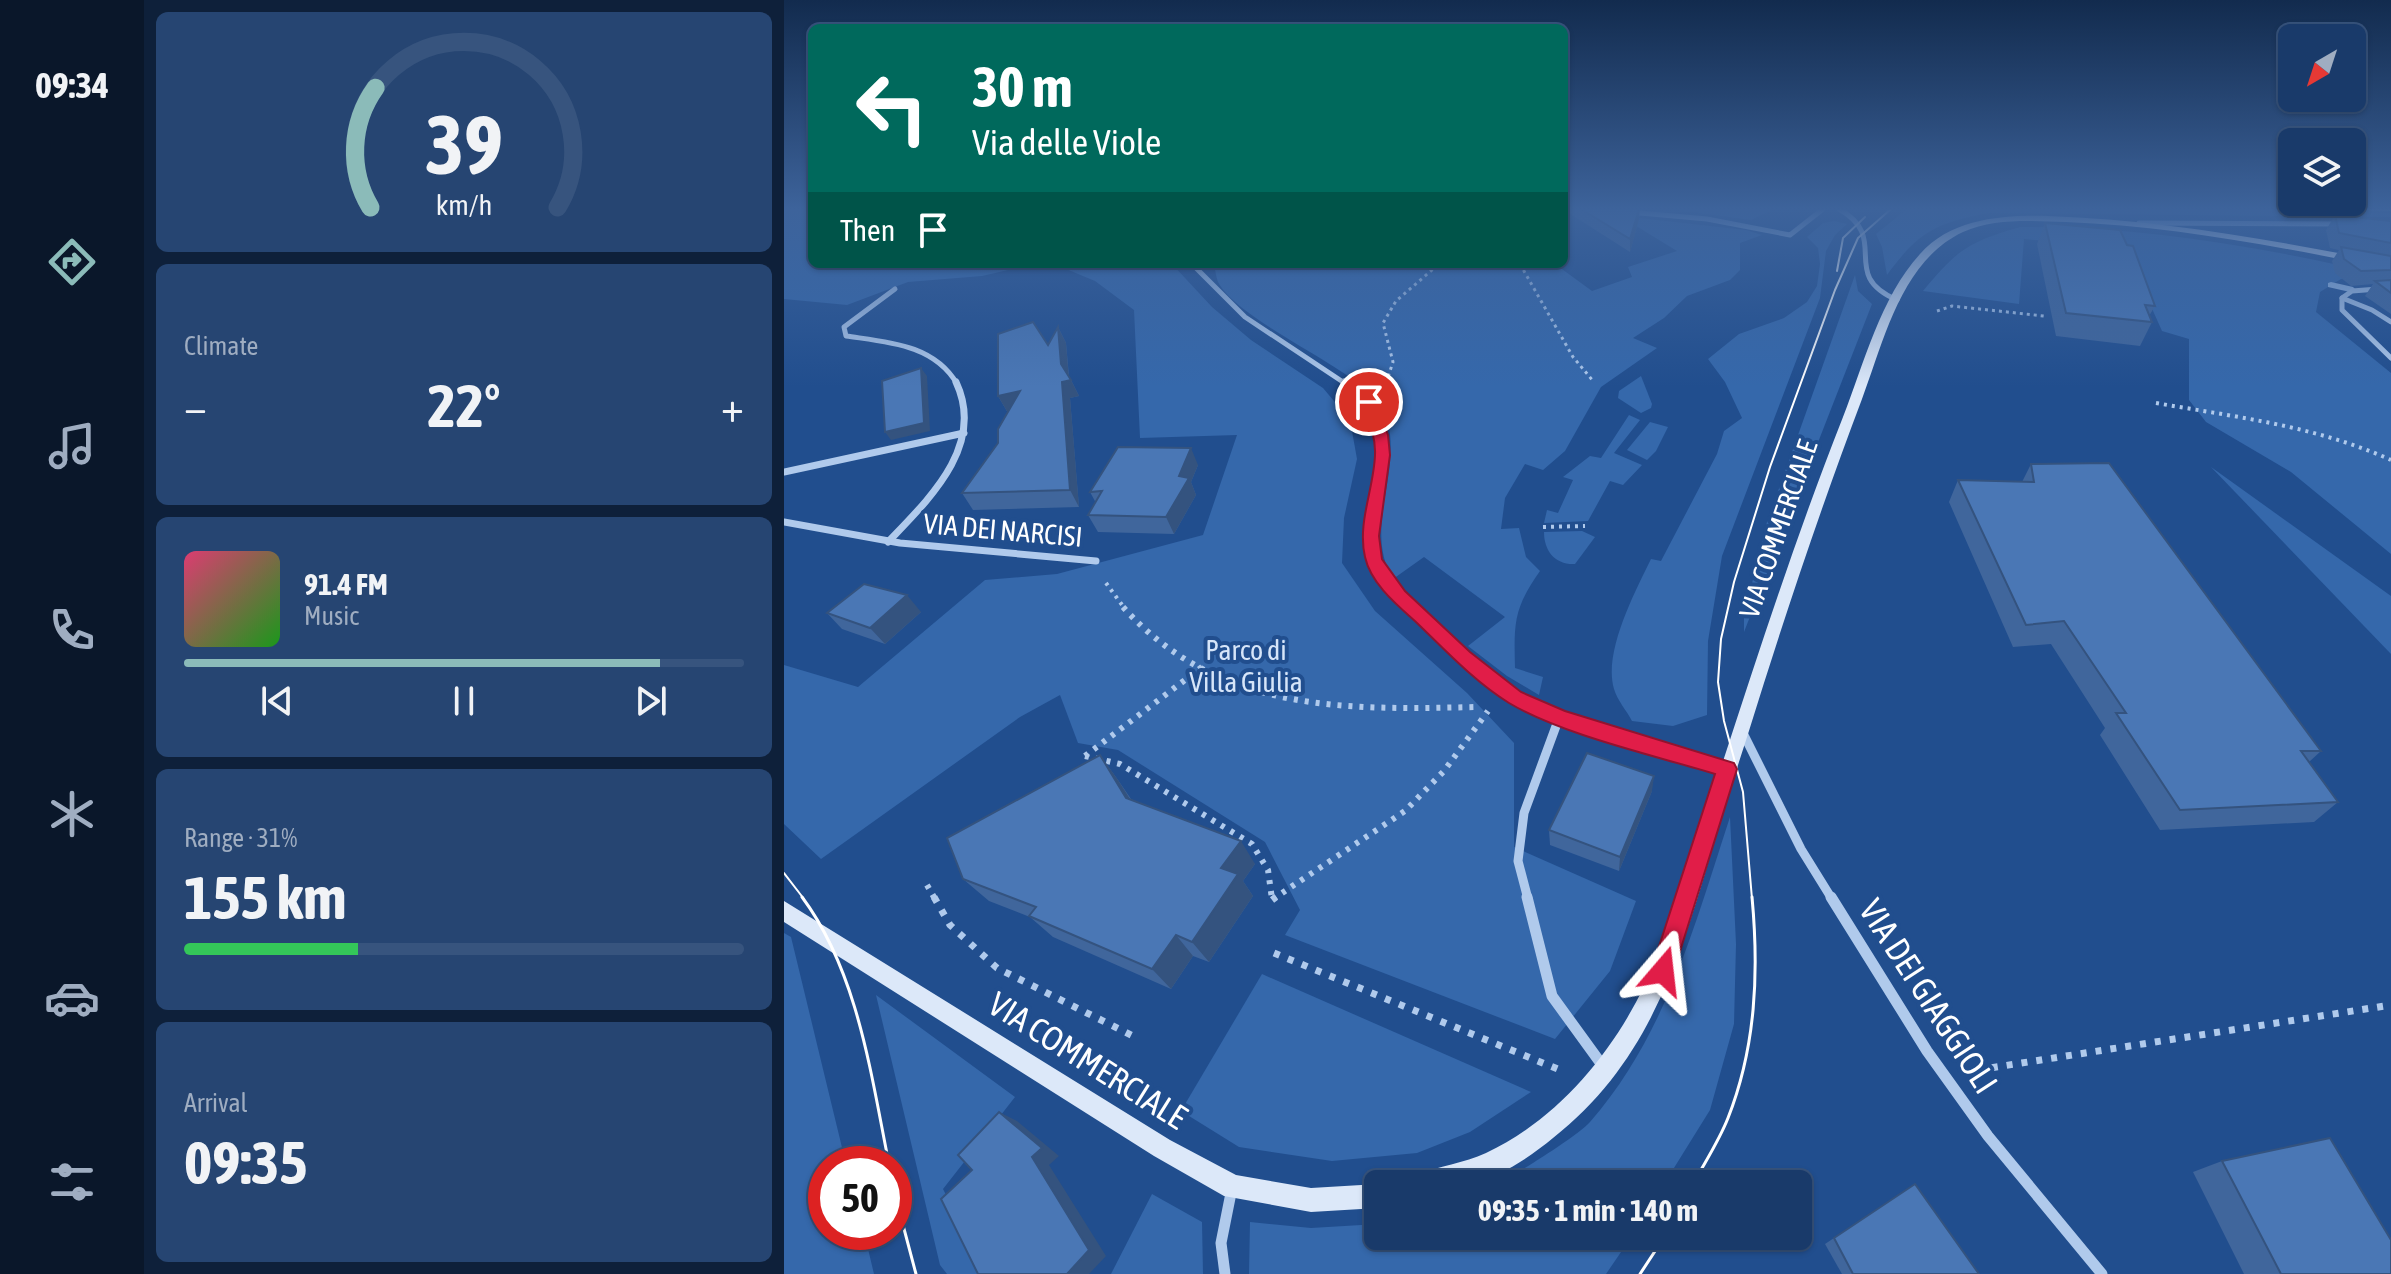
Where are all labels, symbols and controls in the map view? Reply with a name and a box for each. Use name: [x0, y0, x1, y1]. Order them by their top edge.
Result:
north arrow: [2278, 24, 2366, 112]
map controls: [2278, 24, 2366, 216]
text: 30 m: [972, 55, 1073, 119]
icon: left: [840, 56, 944, 160]
text: 09:34: [35, 64, 109, 106]
text: 39: [425, 96, 503, 192]
text: Via delle Viole: [972, 121, 1161, 163]
button: layers: [2278, 128, 2366, 216]
text: km/h: [436, 188, 492, 221]
icon: arrive: [911, 208, 955, 252]
text: Then: [840, 213, 895, 247]
icon: directions: [44, 234, 100, 290]
text: Climate: [184, 331, 258, 361]
pin: [1335, 368, 1403, 436]
text: 22°: [428, 371, 500, 440]
icon: arrive: [1347, 380, 1391, 424]
text: −: [184, 381, 207, 431]
text: +: [721, 381, 744, 431]
icon: music: [44, 418, 100, 474]
street label: VIA COMMERCIALE: [1733, 436, 1823, 622]
street label: VIA DEI NARCISI: [922, 507, 1084, 553]
text: 91.4 FM: [304, 567, 388, 601]
text: Music: [304, 601, 359, 631]
icon: phone: [44, 602, 100, 658]
park label: Parco di Villa Giulia: [1189, 634, 1303, 698]
icon: previous: [255, 679, 299, 723]
icon: pause: [442, 679, 486, 723]
icon: next: [629, 679, 673, 723]
icon: climate: [44, 786, 100, 842]
text: Range · 31%: [184, 823, 297, 853]
text: 155 km: [184, 863, 346, 932]
street label: VIA DEI GIAGGIOLI: [1852, 892, 2006, 1100]
position arrow: [1621, 929, 1705, 1013]
icon: car: [44, 970, 100, 1026]
street label: VIA COMMERCIALE: [982, 984, 1195, 1137]
text: Arrival: [184, 1088, 248, 1118]
text: 09:35: [184, 1128, 307, 1197]
speed limit sign: 50: [808, 1146, 912, 1250]
icon: filters: [44, 1154, 100, 1210]
text: 09:35 · 1 min · 140 m: [1478, 1193, 1698, 1227]

